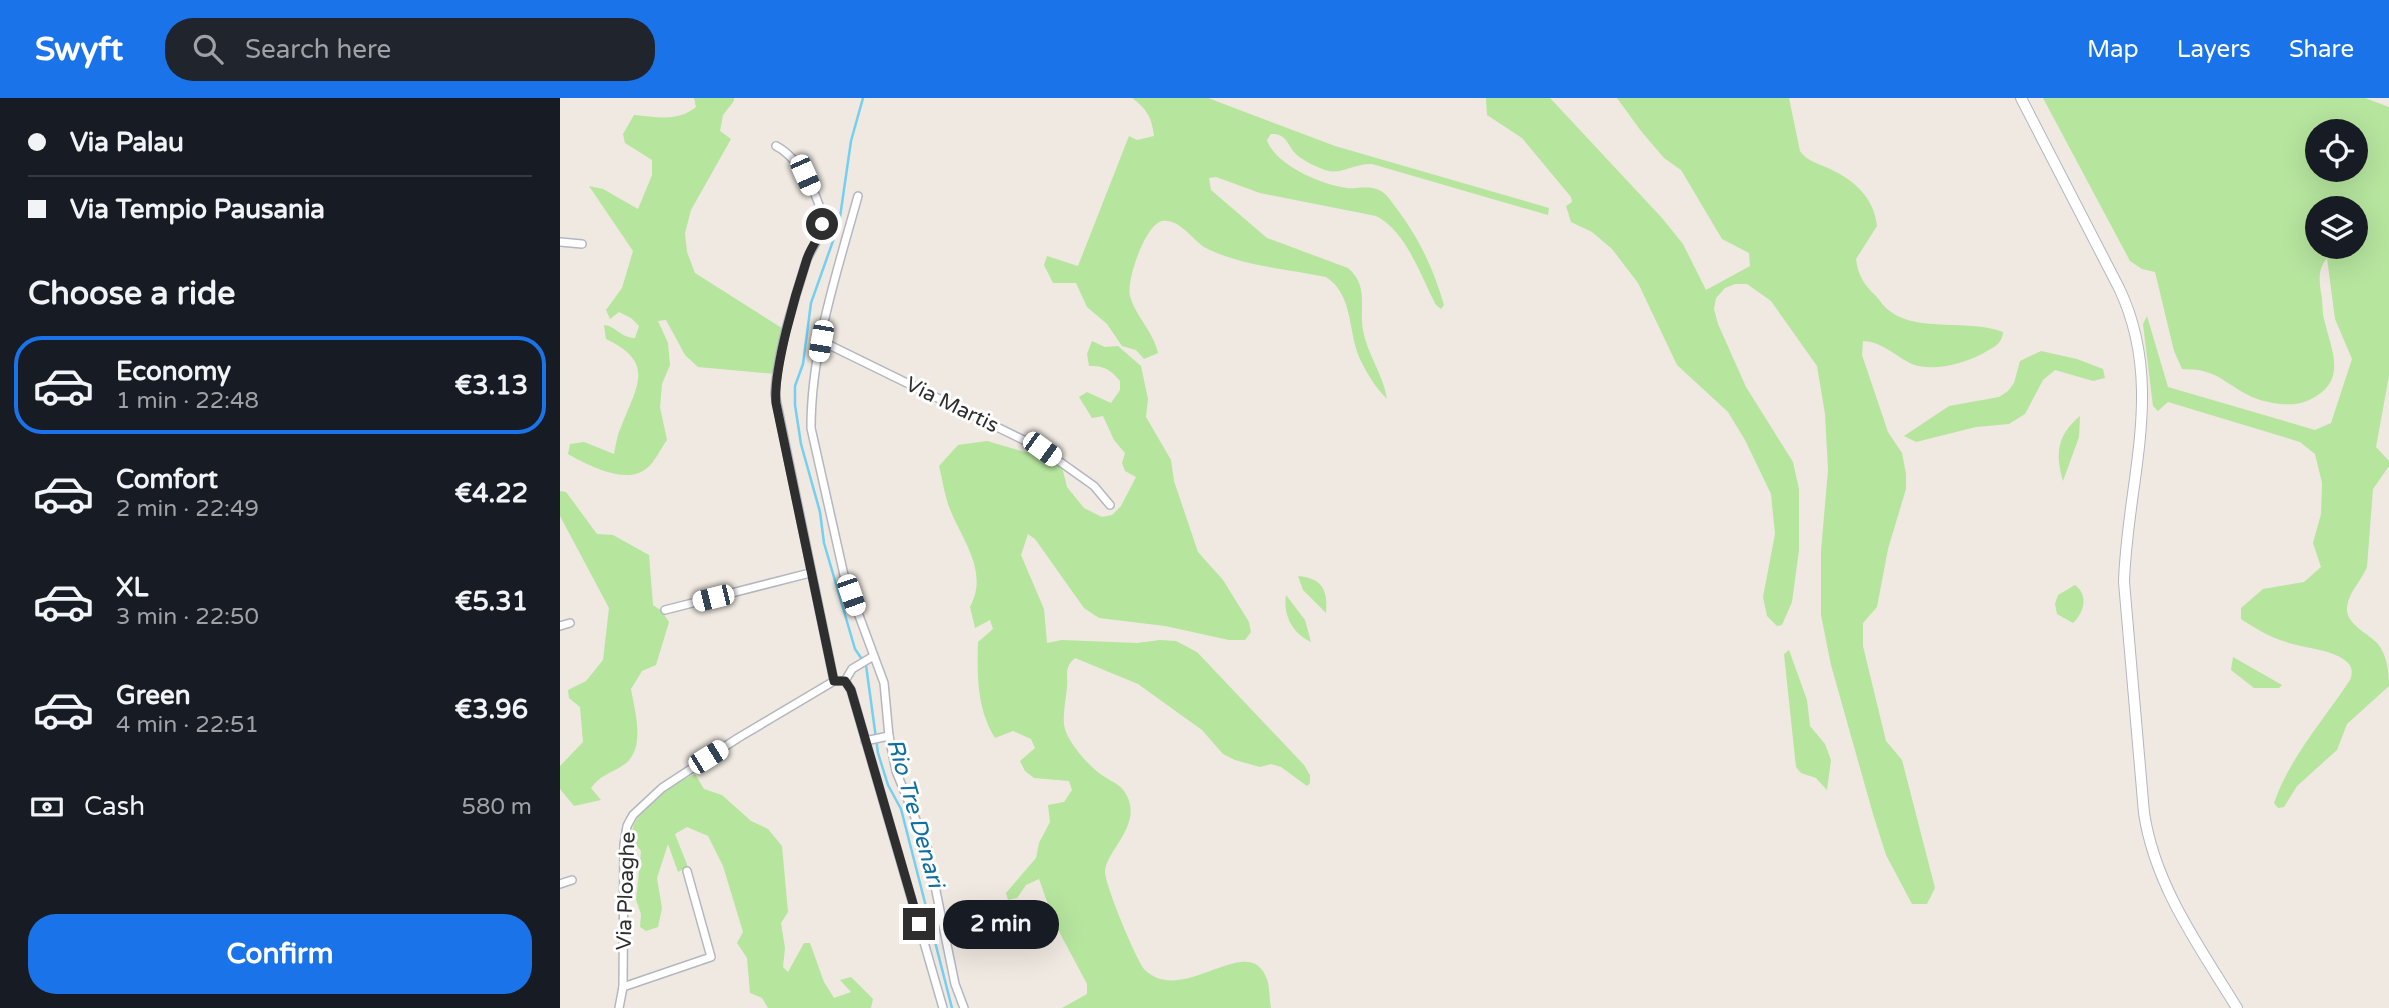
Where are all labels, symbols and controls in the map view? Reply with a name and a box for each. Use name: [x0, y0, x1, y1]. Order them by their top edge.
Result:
search box: [165, 18, 655, 81]
text: Swyft: [35, 30, 123, 69]
icon: search: [189, 30, 227, 68]
text: Search here: [245, 34, 391, 65]
text: Map: [2087, 35, 2139, 64]
text: Layers: [2177, 35, 2251, 64]
text: Share: [2289, 35, 2354, 64]
map controls: [2305, 119, 2368, 259]
button: locate: [2305, 119, 2368, 182]
text: Via Palau: [70, 127, 184, 158]
car: [787, 152, 824, 198]
text: Via Tempio Pausania: [70, 194, 325, 225]
button: layers: [2305, 196, 2368, 259]
route start: [806, 208, 838, 240]
text: Choose a ride: [28, 275, 235, 313]
car: [808, 318, 835, 364]
icon: car: [32, 354, 95, 417]
text: Economy: [116, 356, 231, 387]
text: €3.13: [455, 370, 528, 401]
street label: Via Martis: [901, 372, 1003, 438]
text: 1 min · 22:48: [116, 387, 259, 415]
car: [1019, 428, 1066, 470]
icon: car: [32, 462, 95, 525]
text: Comfort: [116, 464, 218, 495]
text: €4.22: [455, 478, 528, 509]
text: 2 min · 22:49: [116, 495, 259, 523]
icon: car: [32, 570, 95, 633]
text: XL: [116, 572, 148, 603]
car: [835, 572, 868, 618]
car: [691, 583, 736, 613]
text: €5.31: [455, 586, 528, 617]
text: 3 min · 22:50: [116, 603, 259, 631]
icon: car: [32, 678, 95, 741]
text: Green: [116, 680, 191, 711]
text: €3.96: [455, 694, 528, 725]
text: 4 min · 22:51: [116, 711, 259, 739]
water label: Rio Tre Denari: [880, 735, 951, 894]
car: [685, 737, 732, 777]
icon: cash: [28, 788, 66, 826]
text: Cash: [84, 791, 145, 822]
text: 580 m: [462, 793, 532, 821]
street label: Via Ploaghe: [611, 831, 641, 951]
callout: 2 min: [944, 900, 1059, 948]
route end: [903, 908, 935, 940]
text: 2 min: [970, 910, 1032, 938]
button: Confirm: [28, 914, 532, 994]

